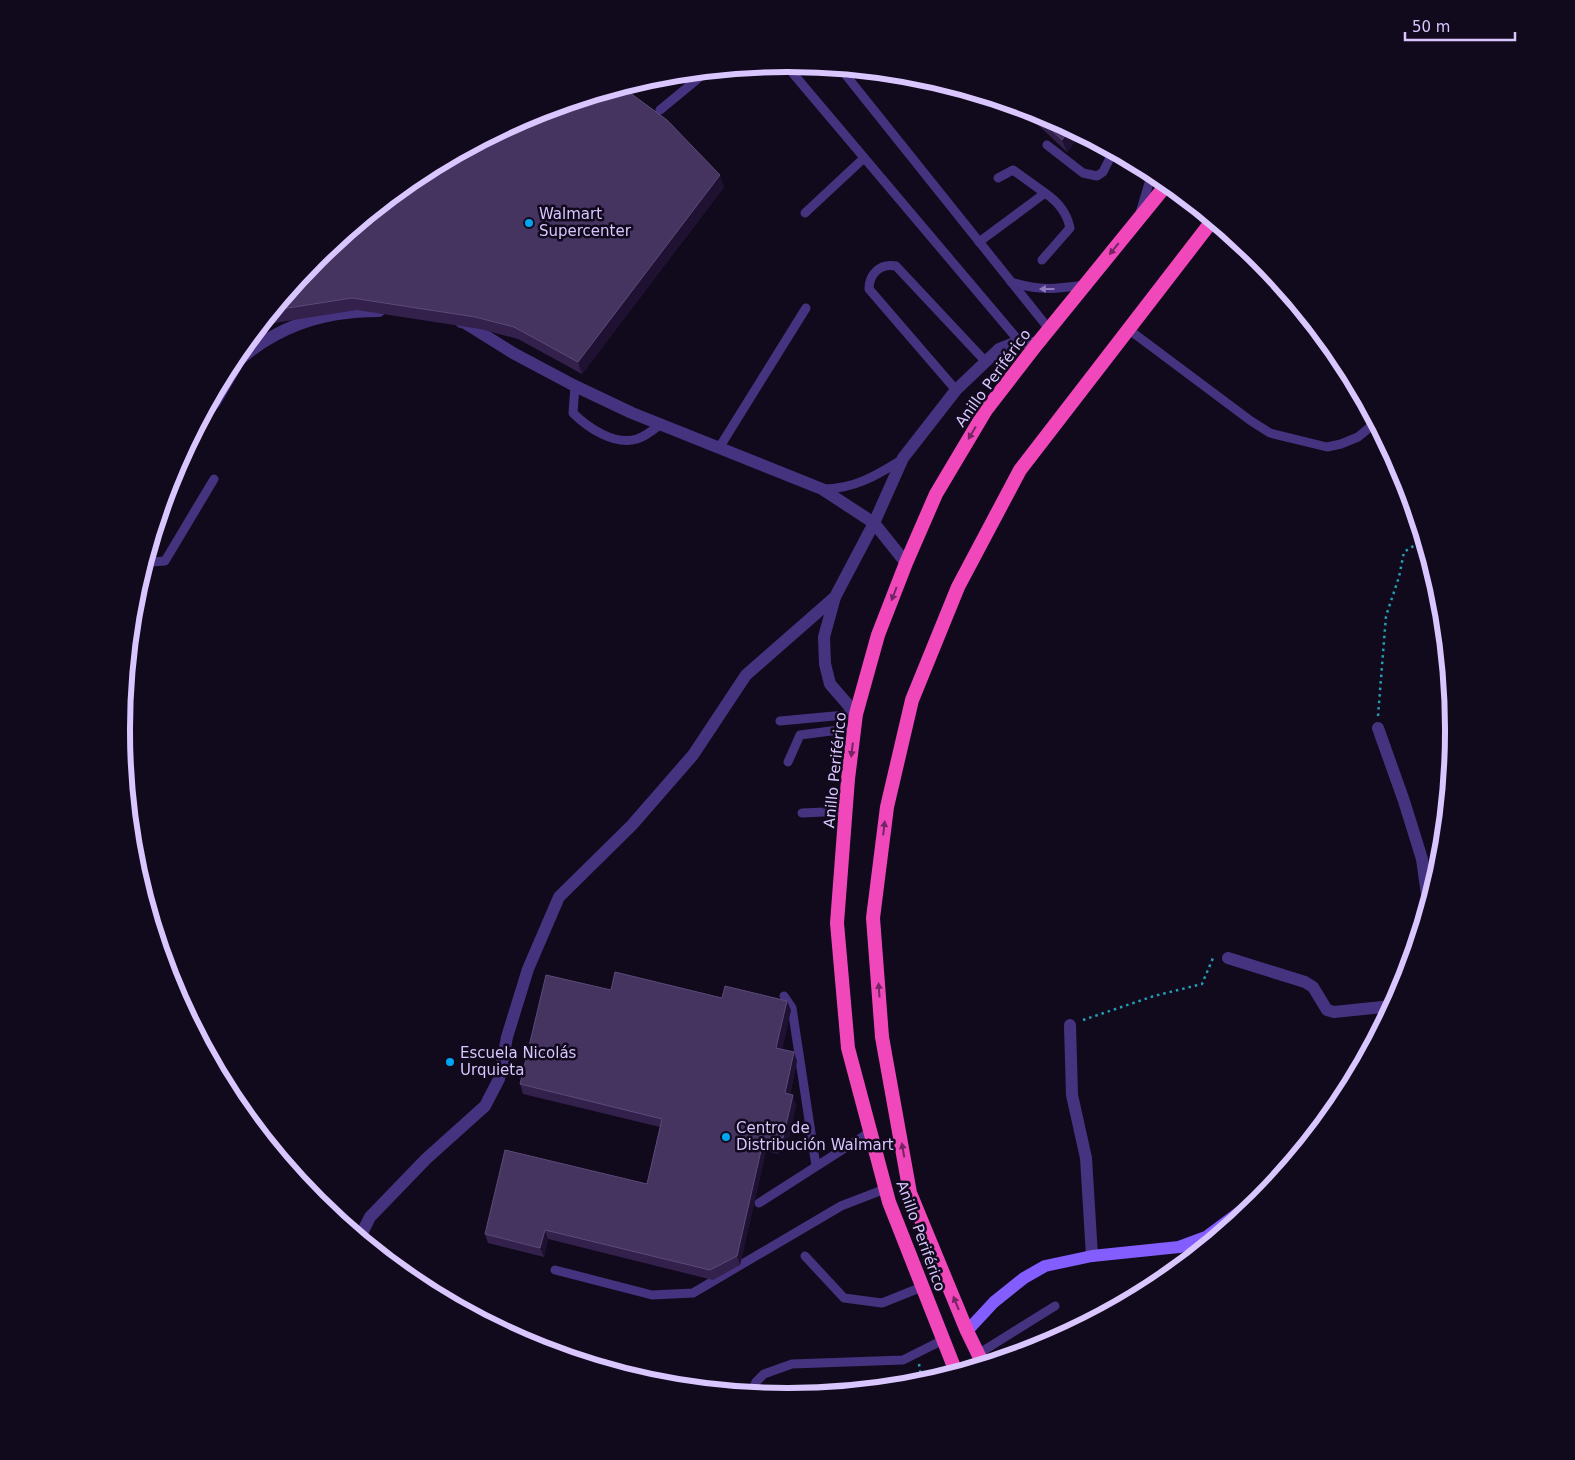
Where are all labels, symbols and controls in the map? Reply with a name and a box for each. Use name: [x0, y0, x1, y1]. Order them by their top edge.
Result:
scale bar: [1405, 10, 1515, 42]
text: 50 m: [1412, 18, 1450, 36]
place label: Walmart Supercenter: [539, 205, 632, 240]
marker: Walmart Supercenter: [523, 217, 535, 229]
one-way arrow: [1109, 242, 1120, 255]
one-way arrow: [1039, 285, 1055, 293]
street label: Anillo Periférico: [951, 326, 1035, 430]
one-way arrow: [968, 426, 977, 439]
one-way arrow: [890, 587, 898, 602]
street label: Anillo Periférico: [820, 711, 850, 829]
one-way arrow: [848, 743, 856, 759]
one-way arrow: [880, 820, 888, 836]
one-way arrow: [874, 981, 882, 997]
place label: Escuela Nicolás Urquieta: [460, 1044, 577, 1079]
marker: Escuela Nicolás Urquieta: [444, 1056, 456, 1068]
place label: Centro de Distribución Walmart: [736, 1119, 894, 1154]
marker: Centro de Distribución Walmart: [720, 1131, 732, 1143]
one-way arrow: [898, 1142, 906, 1158]
street label: Anillo Periférico: [893, 1178, 949, 1294]
one-way arrow: [951, 1296, 959, 1310]

